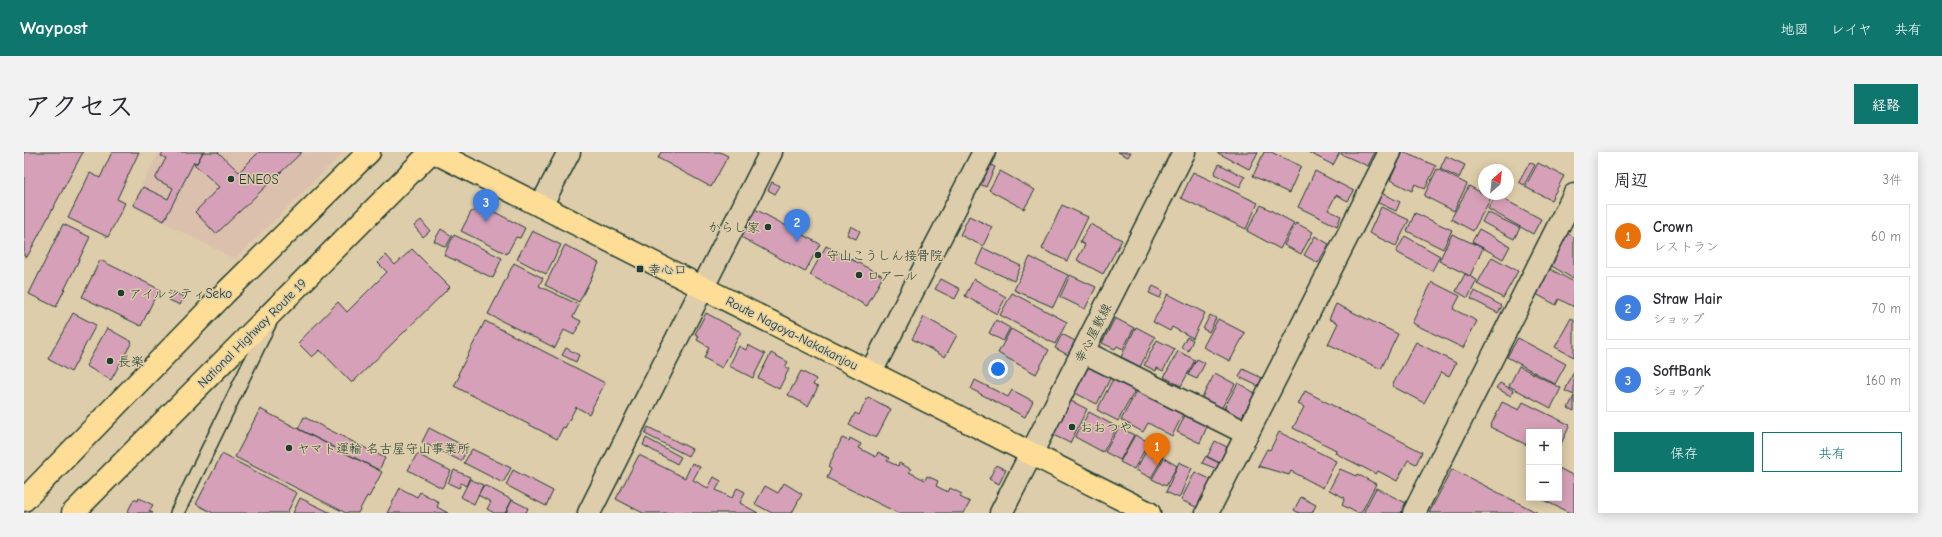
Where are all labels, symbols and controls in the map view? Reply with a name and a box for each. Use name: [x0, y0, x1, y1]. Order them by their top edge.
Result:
text: Waypost: [20, 17, 88, 39]
text: 地図: [1781, 21, 1809, 38]
text: レイヤ: [1831, 21, 1872, 38]
text: 共有: [1894, 21, 1922, 38]
button: 経路: [1854, 84, 1918, 124]
text: アクセス: [24, 91, 134, 123]
north arrow: [1478, 164, 1514, 200]
text: 周辺: [1614, 171, 1648, 190]
place label: ENEOS: [239, 172, 279, 187]
text: 3件: [1882, 172, 1902, 187]
marker: ENEOS: [226, 174, 236, 184]
pin: 3: [473, 189, 499, 222]
pin: 2: [784, 209, 810, 242]
text: Crown: [1653, 218, 1693, 236]
place label: からし家: [708, 220, 760, 235]
marker: からし家: [763, 222, 773, 232]
text: 1: [1625, 229, 1631, 244]
text: 60 m: [1871, 229, 1901, 244]
text: レストラン: [1653, 239, 1719, 254]
place label: 守山こうしん接骨院: [826, 248, 943, 263]
marker: 守山こうしん接骨院: [813, 250, 823, 260]
place label: 幸心口: [648, 262, 687, 277]
marker: 幸心口: [635, 264, 645, 274]
place label: ロアール: [867, 268, 918, 283]
marker: ロアール: [854, 270, 864, 280]
street label: National Highway Route 19: [194, 275, 310, 391]
place label: アイルシティSeko: [129, 286, 232, 301]
marker: アイルシティSeko: [116, 288, 126, 298]
text: Straw Hair: [1653, 290, 1722, 308]
street label: Route Nagoya-Nakakanjou: [723, 293, 861, 373]
street label: 幸心屋敷線: [1072, 300, 1115, 365]
text: 2: [1625, 301, 1631, 316]
text: 70 m: [1872, 301, 1901, 316]
text: ショップ: [1653, 311, 1704, 326]
place label: 長楽: [118, 354, 144, 369]
marker: 長楽: [105, 356, 115, 366]
your location: [988, 359, 1008, 379]
text: SoftBank: [1653, 362, 1711, 380]
text: 3: [1625, 373, 1631, 388]
text: 160 m: [1866, 373, 1901, 388]
text: ショップ: [1653, 383, 1704, 398]
place label: おおつや: [1080, 420, 1132, 435]
marker: おおつや: [1067, 422, 1077, 432]
map controls: [1526, 429, 1562, 501]
button: +: [1526, 429, 1562, 465]
button: 保存: [1614, 432, 1754, 472]
button: 共有: [1762, 432, 1902, 472]
pin: 1: [1144, 433, 1170, 466]
place label: ヤマト運輸 名古屋守山事業所: [297, 441, 470, 456]
marker: ヤマト運輸 名古屋守山事業所: [284, 443, 294, 453]
button: −: [1526, 465, 1562, 501]

